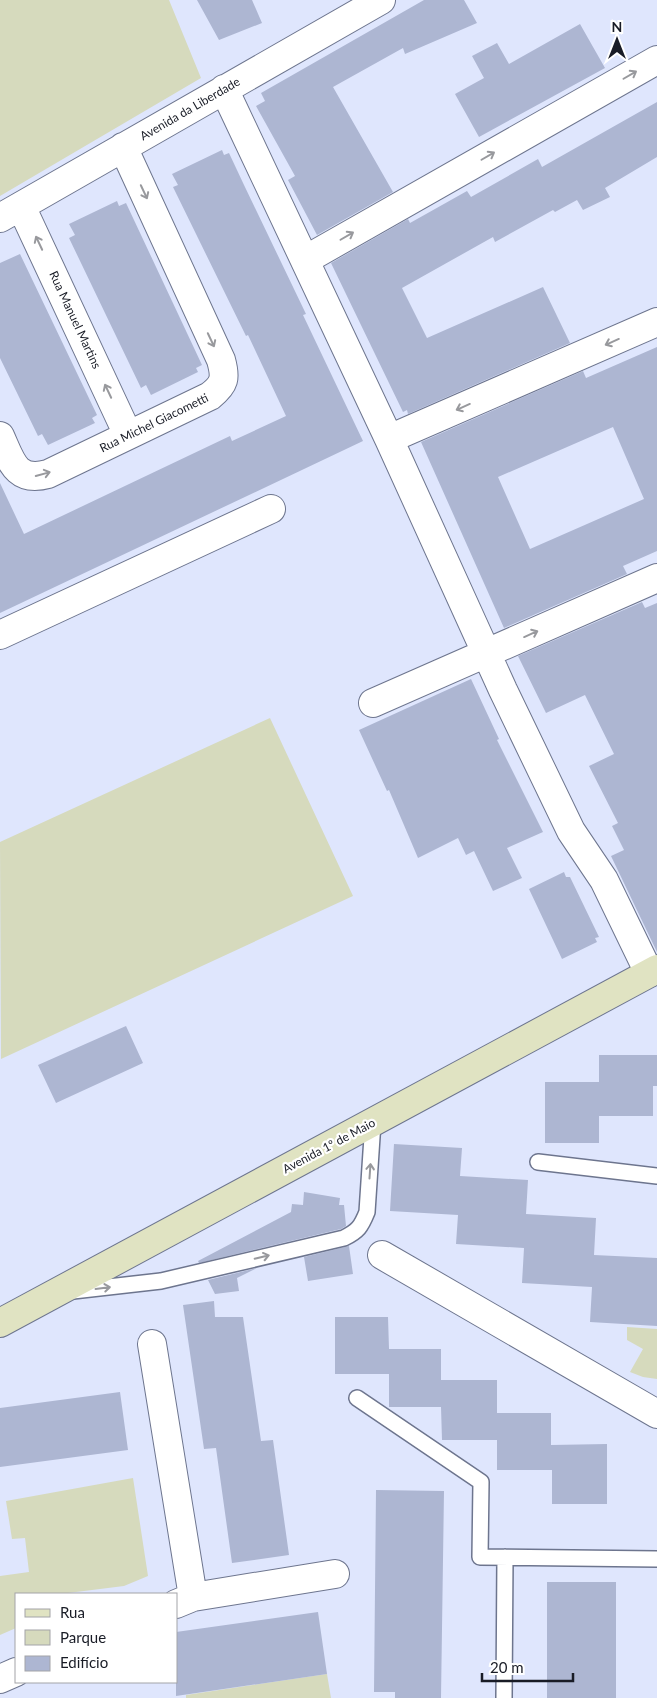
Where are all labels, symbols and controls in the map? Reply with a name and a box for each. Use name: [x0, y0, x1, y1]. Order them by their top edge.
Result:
north arrow: [592, 15, 642, 65]
text: N: [612, 18, 622, 35]
one-way arrow: [622, 70, 636, 80]
street label: Avenida da Liberdade: [137, 74, 242, 143]
one-way arrow: [481, 150, 495, 160]
one-way arrow: [139, 184, 149, 199]
one-way arrow: [339, 230, 354, 240]
one-way arrow: [33, 236, 43, 251]
street label: Rua Manuel Martins: [46, 269, 105, 371]
one-way arrow: [207, 332, 217, 347]
one-way arrow: [605, 337, 620, 347]
one-way arrow: [102, 384, 112, 399]
street label: Rua Michel Giacometti: [97, 390, 211, 455]
one-way arrow: [456, 402, 471, 412]
one-way arrow: [35, 469, 51, 479]
one-way arrow: [523, 628, 538, 638]
street label: Avenida 1º de Maio: [280, 1115, 378, 1176]
one-way arrow: [366, 1163, 375, 1179]
one-way arrow: [254, 1252, 270, 1261]
one-way arrow: [94, 1283, 110, 1293]
legend: [15, 1593, 178, 1683]
text: Rua: [60, 1603, 85, 1621]
text: Parque: [60, 1628, 106, 1646]
scale bar: [482, 1650, 573, 1682]
text: Edifício: [60, 1653, 108, 1671]
text: 20 m: [490, 1658, 524, 1676]

